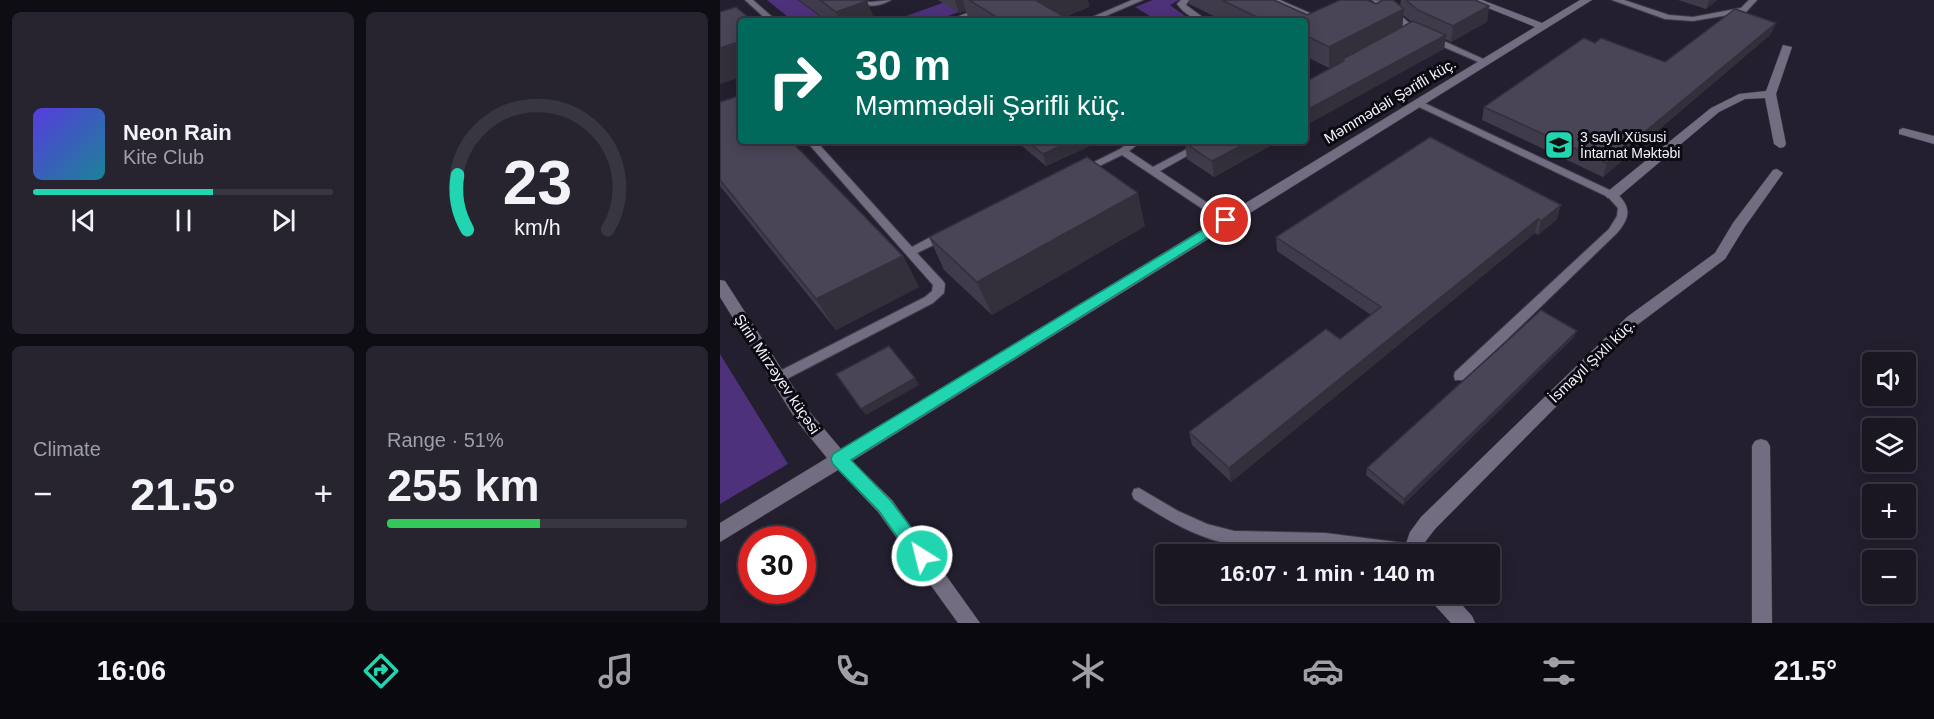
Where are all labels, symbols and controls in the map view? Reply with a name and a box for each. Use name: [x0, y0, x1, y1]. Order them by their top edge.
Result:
icon: right: [756, 42, 834, 120]
text: 30 m: [855, 42, 951, 89]
street label: Məmmədəli Şərifli küç.: [1321, 54, 1459, 147]
text: Məmmədəli Şərifli küç.: [855, 91, 1127, 121]
text: Neon Rain: [123, 120, 232, 145]
school or university icon: 3 saylı Xüsusi İntarnat Məktəbi: [1543, 129, 1575, 161]
place label: 3 saylı Xüsusi İntarnat Məktəbi: [1580, 129, 1680, 161]
text: Kite Club: [123, 146, 204, 168]
text: 23: [502, 148, 572, 217]
pin: [1200, 194, 1251, 245]
icon: arrive: [1209, 203, 1242, 236]
icon: previous: [67, 204, 100, 237]
icon: pause: [167, 204, 200, 237]
icon: next: [267, 204, 300, 237]
text: km/h: [514, 216, 560, 240]
street label: Şirin Mirzəyev küçəsi: [731, 311, 824, 437]
street label: İsmayıl Şıxlı küç.: [1545, 315, 1638, 406]
map controls: [1862, 352, 1916, 604]
button: sound: [1862, 352, 1916, 406]
button: layers: [1862, 418, 1916, 472]
text: Range · 51%: [387, 429, 504, 451]
text: Climate: [33, 438, 101, 460]
text: 255 km: [387, 460, 540, 511]
text: 21.5°: [130, 469, 236, 520]
text: −: [33, 475, 52, 512]
text: +: [314, 475, 333, 512]
button: +: [1862, 484, 1916, 538]
position arrow: [890, 524, 954, 588]
speed limit sign: 30: [738, 526, 816, 604]
button: −: [1862, 550, 1916, 604]
text: 16:07 · 1 min · 140 m: [1220, 561, 1435, 586]
icon: directions: [360, 650, 402, 692]
icon: music: [595, 650, 637, 692]
icon: phone: [831, 650, 873, 692]
icon: climate: [1067, 650, 1109, 692]
icon: car: [1302, 650, 1344, 692]
icon: filters: [1538, 650, 1580, 692]
text: 16:06: [97, 656, 166, 686]
text: 21.5°: [1774, 656, 1837, 686]

